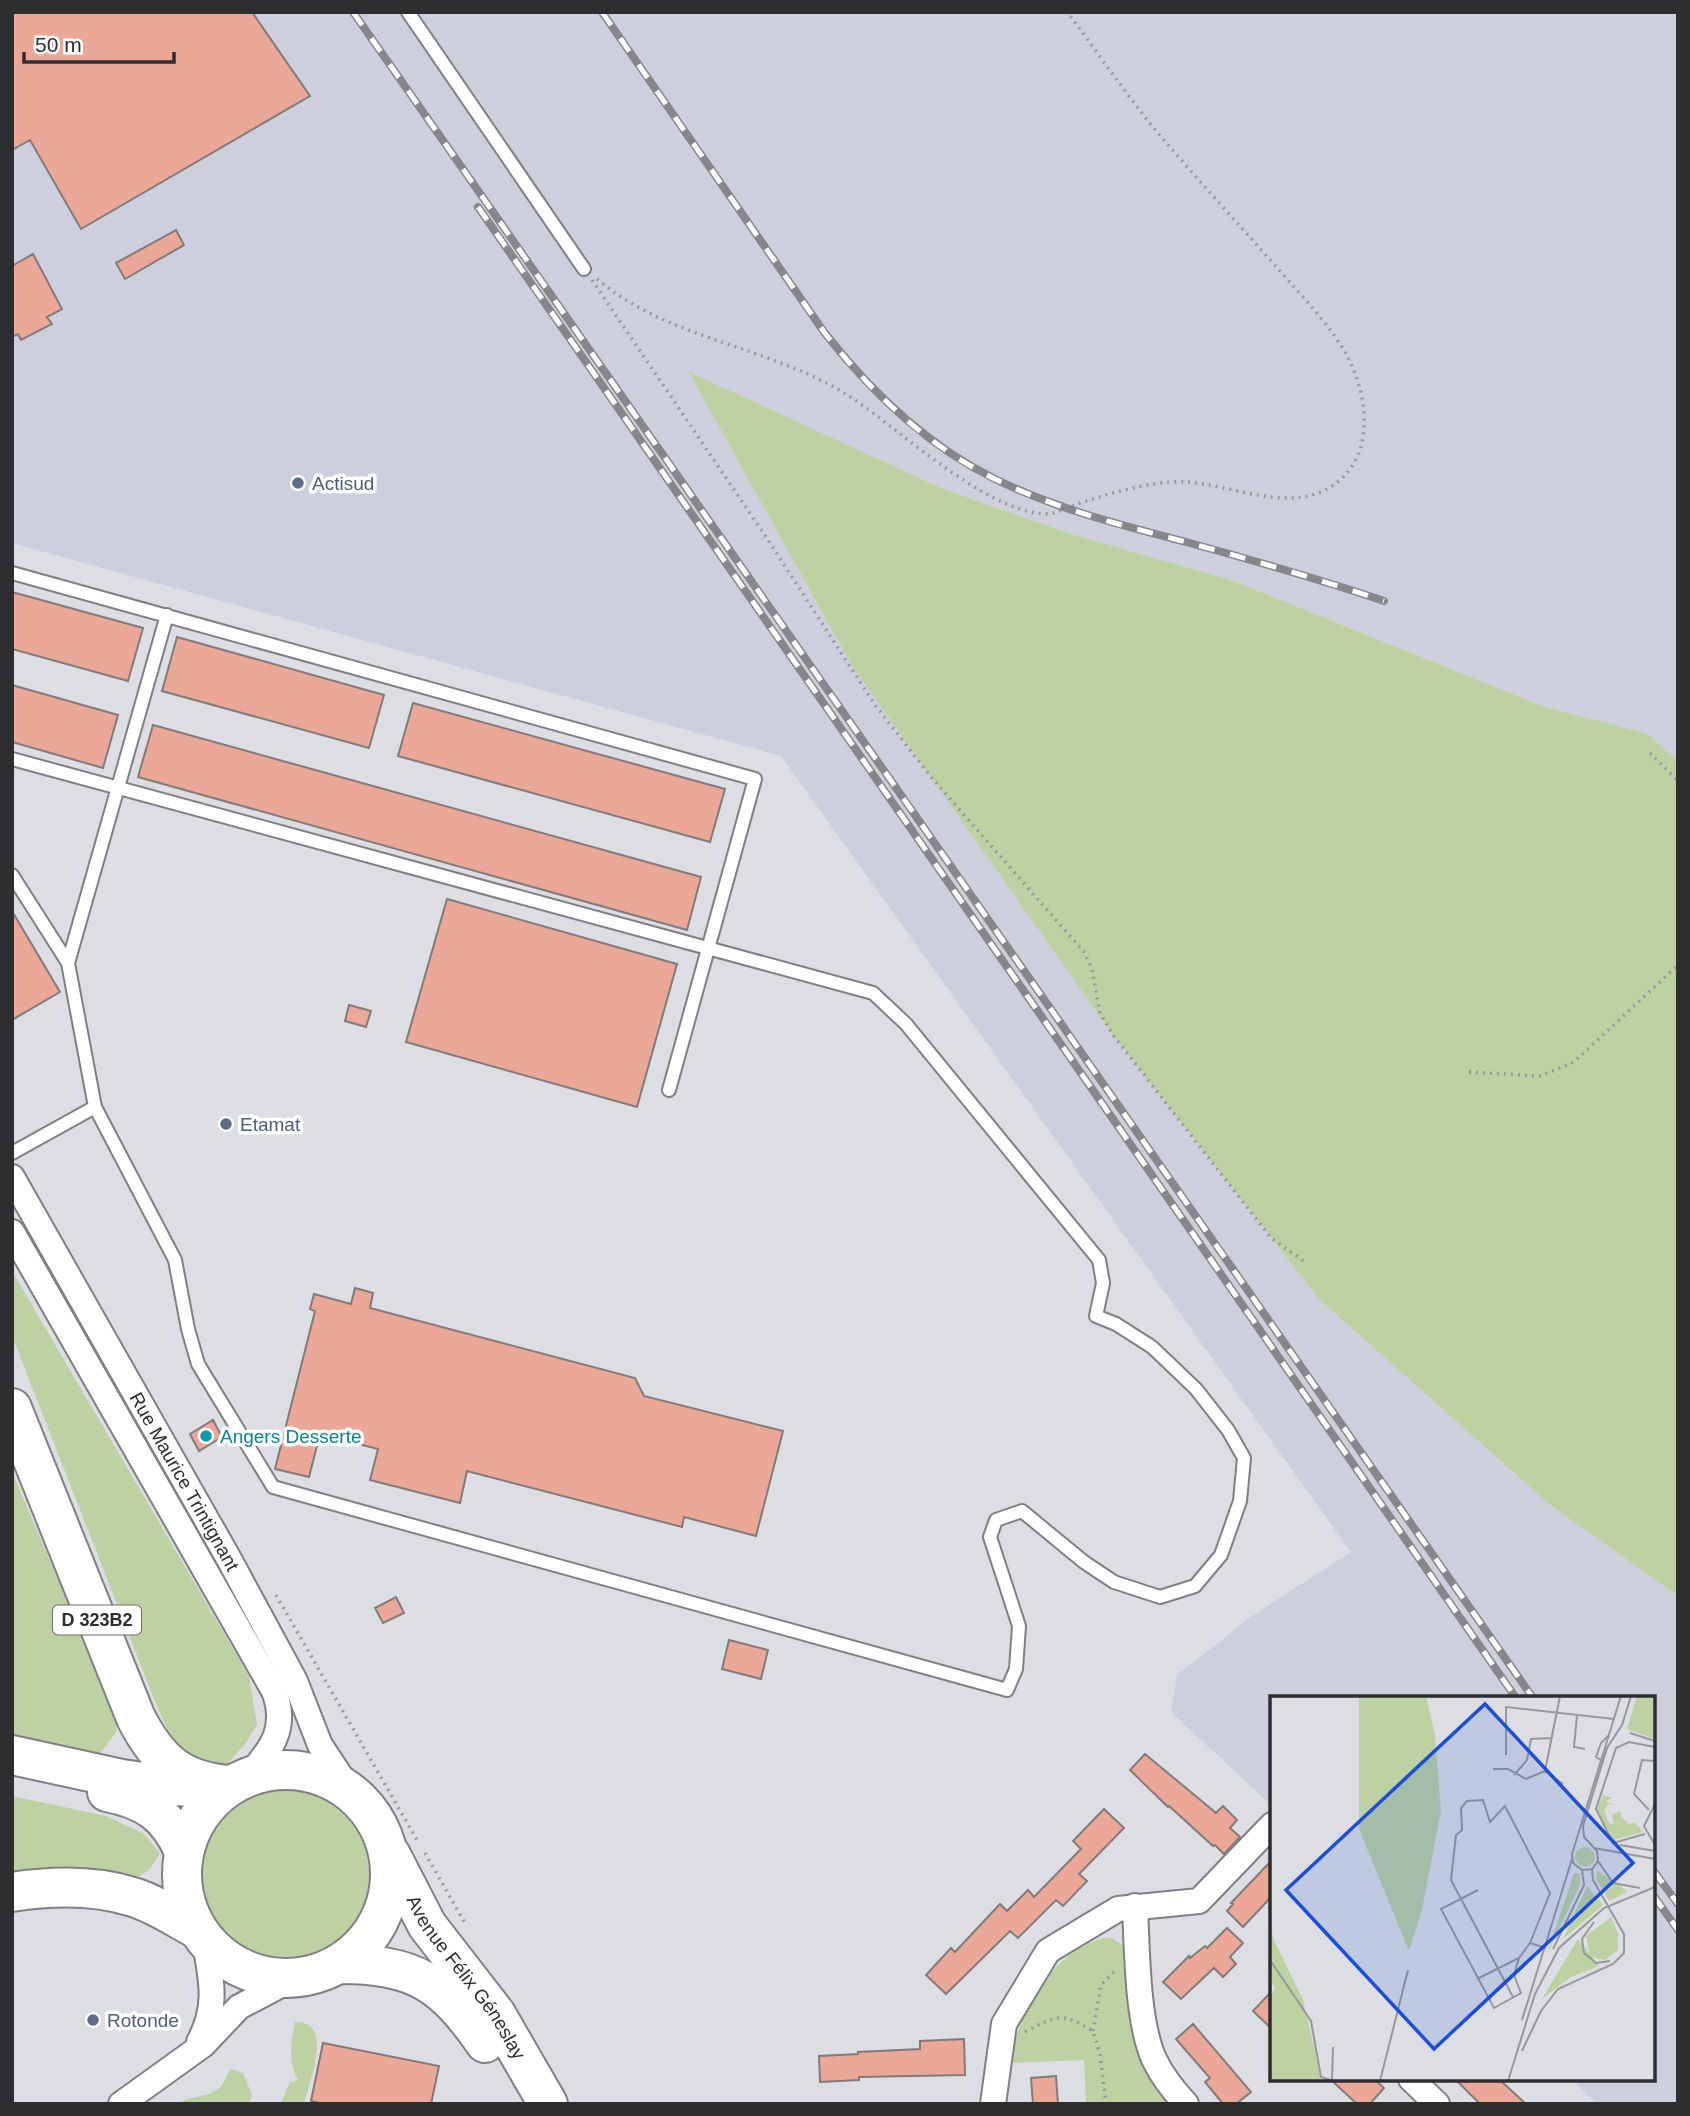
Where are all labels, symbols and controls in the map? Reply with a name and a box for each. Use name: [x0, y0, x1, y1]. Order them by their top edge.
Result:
scale bar: [24, 21, 175, 65]
text: 50 m: [35, 33, 82, 56]
place label: Actisud: [312, 473, 374, 494]
marker: Actisud: [290, 475, 306, 491]
place label: Etamat: [240, 1114, 301, 1135]
marker: Etamat: [218, 1116, 234, 1132]
street label: Rue Maurice Trintignant: [125, 1389, 244, 1575]
place label: Angers Desserte: [220, 1426, 362, 1447]
marker: Angers Desserte: [198, 1428, 214, 1444]
road number: D 323B2: [53, 1605, 141, 1634]
inset map: [1270, 1696, 1655, 2081]
street label: Avenue Félix Géneslay: [402, 1892, 530, 2063]
place label: Rotonde: [107, 2010, 179, 2031]
marker: Rotonde: [85, 2012, 101, 2028]

